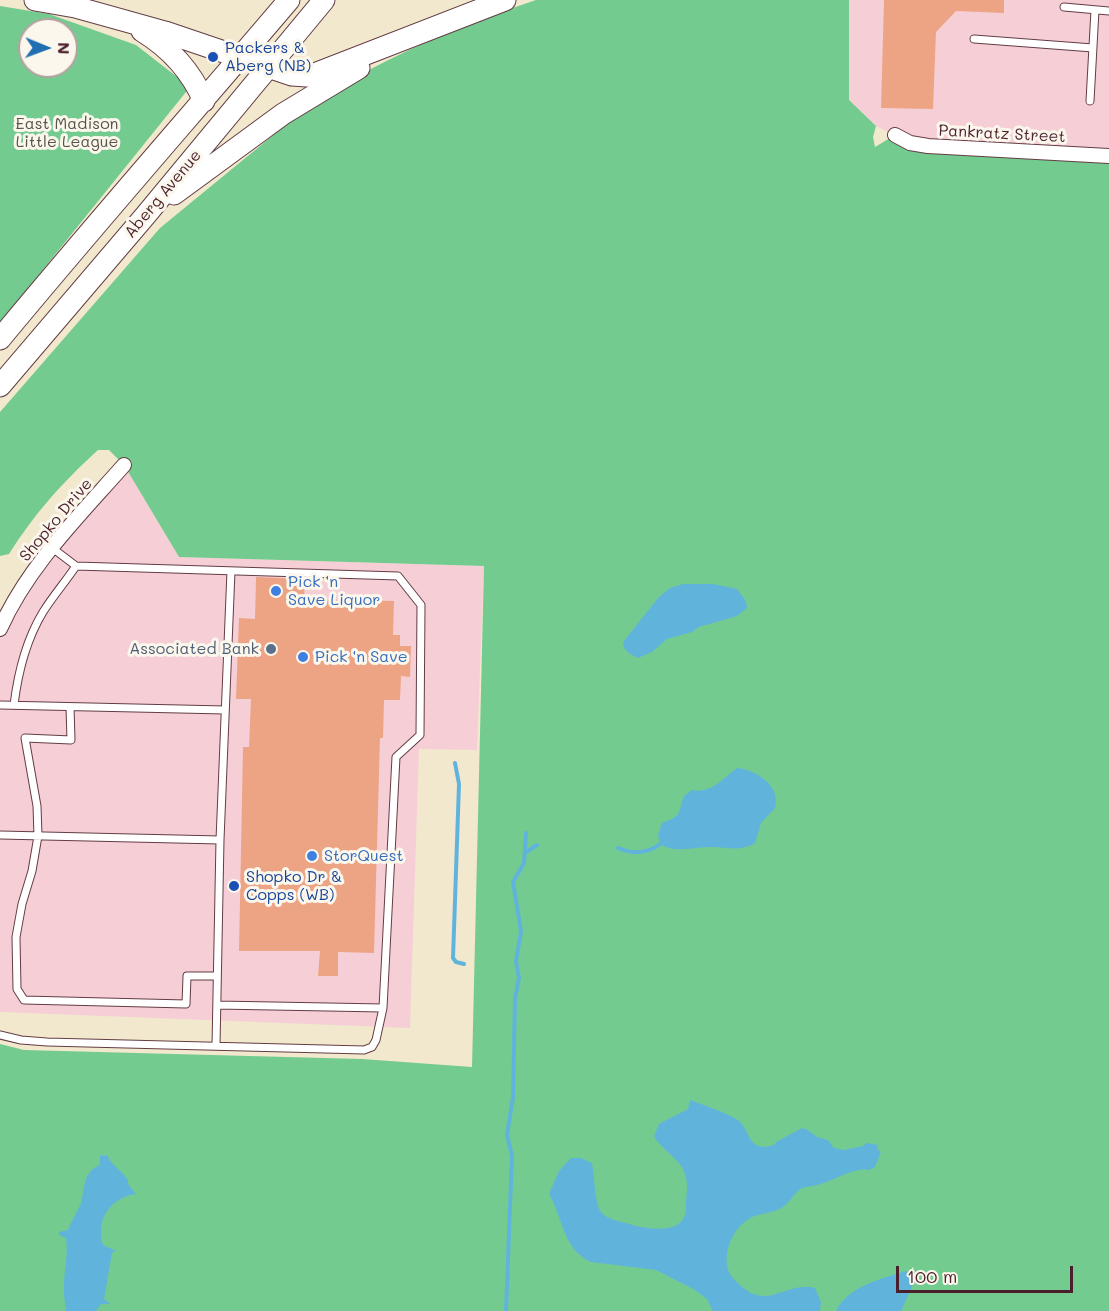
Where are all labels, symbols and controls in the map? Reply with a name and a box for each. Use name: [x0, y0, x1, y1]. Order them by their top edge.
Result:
north arrow: [18, 18, 78, 78]
place label: Packers & Aberg (NB): [225, 38, 311, 76]
text: N: [54, 42, 75, 55]
marker: Packers & Aberg (NB): [206, 50, 220, 64]
park label: East Madison Little League: [16, 114, 118, 152]
street label: Pankratz Street: [938, 121, 1066, 147]
street label: Aberg Avenue: [121, 146, 205, 242]
street label: Shopko Drive: [16, 474, 96, 566]
place label: Pick 'n Save Liquor: [288, 572, 380, 610]
marker: Pick 'n Save Liquor: [269, 584, 283, 598]
place label: Associated Bank: [129, 639, 259, 659]
marker: Associated Bank: [264, 642, 278, 656]
place label: Pick 'n Save: [315, 647, 408, 667]
marker: Pick 'n Save: [296, 650, 310, 664]
place label: StorQuest: [324, 846, 404, 866]
marker: StorQuest: [305, 849, 319, 863]
place label: Shopko Dr & Copps (WB): [246, 867, 342, 905]
marker: Shopko Dr & Copps (WB): [227, 879, 241, 893]
scale bar: [899, 1254, 1076, 1292]
text: 100 m: [907, 1264, 957, 1288]

